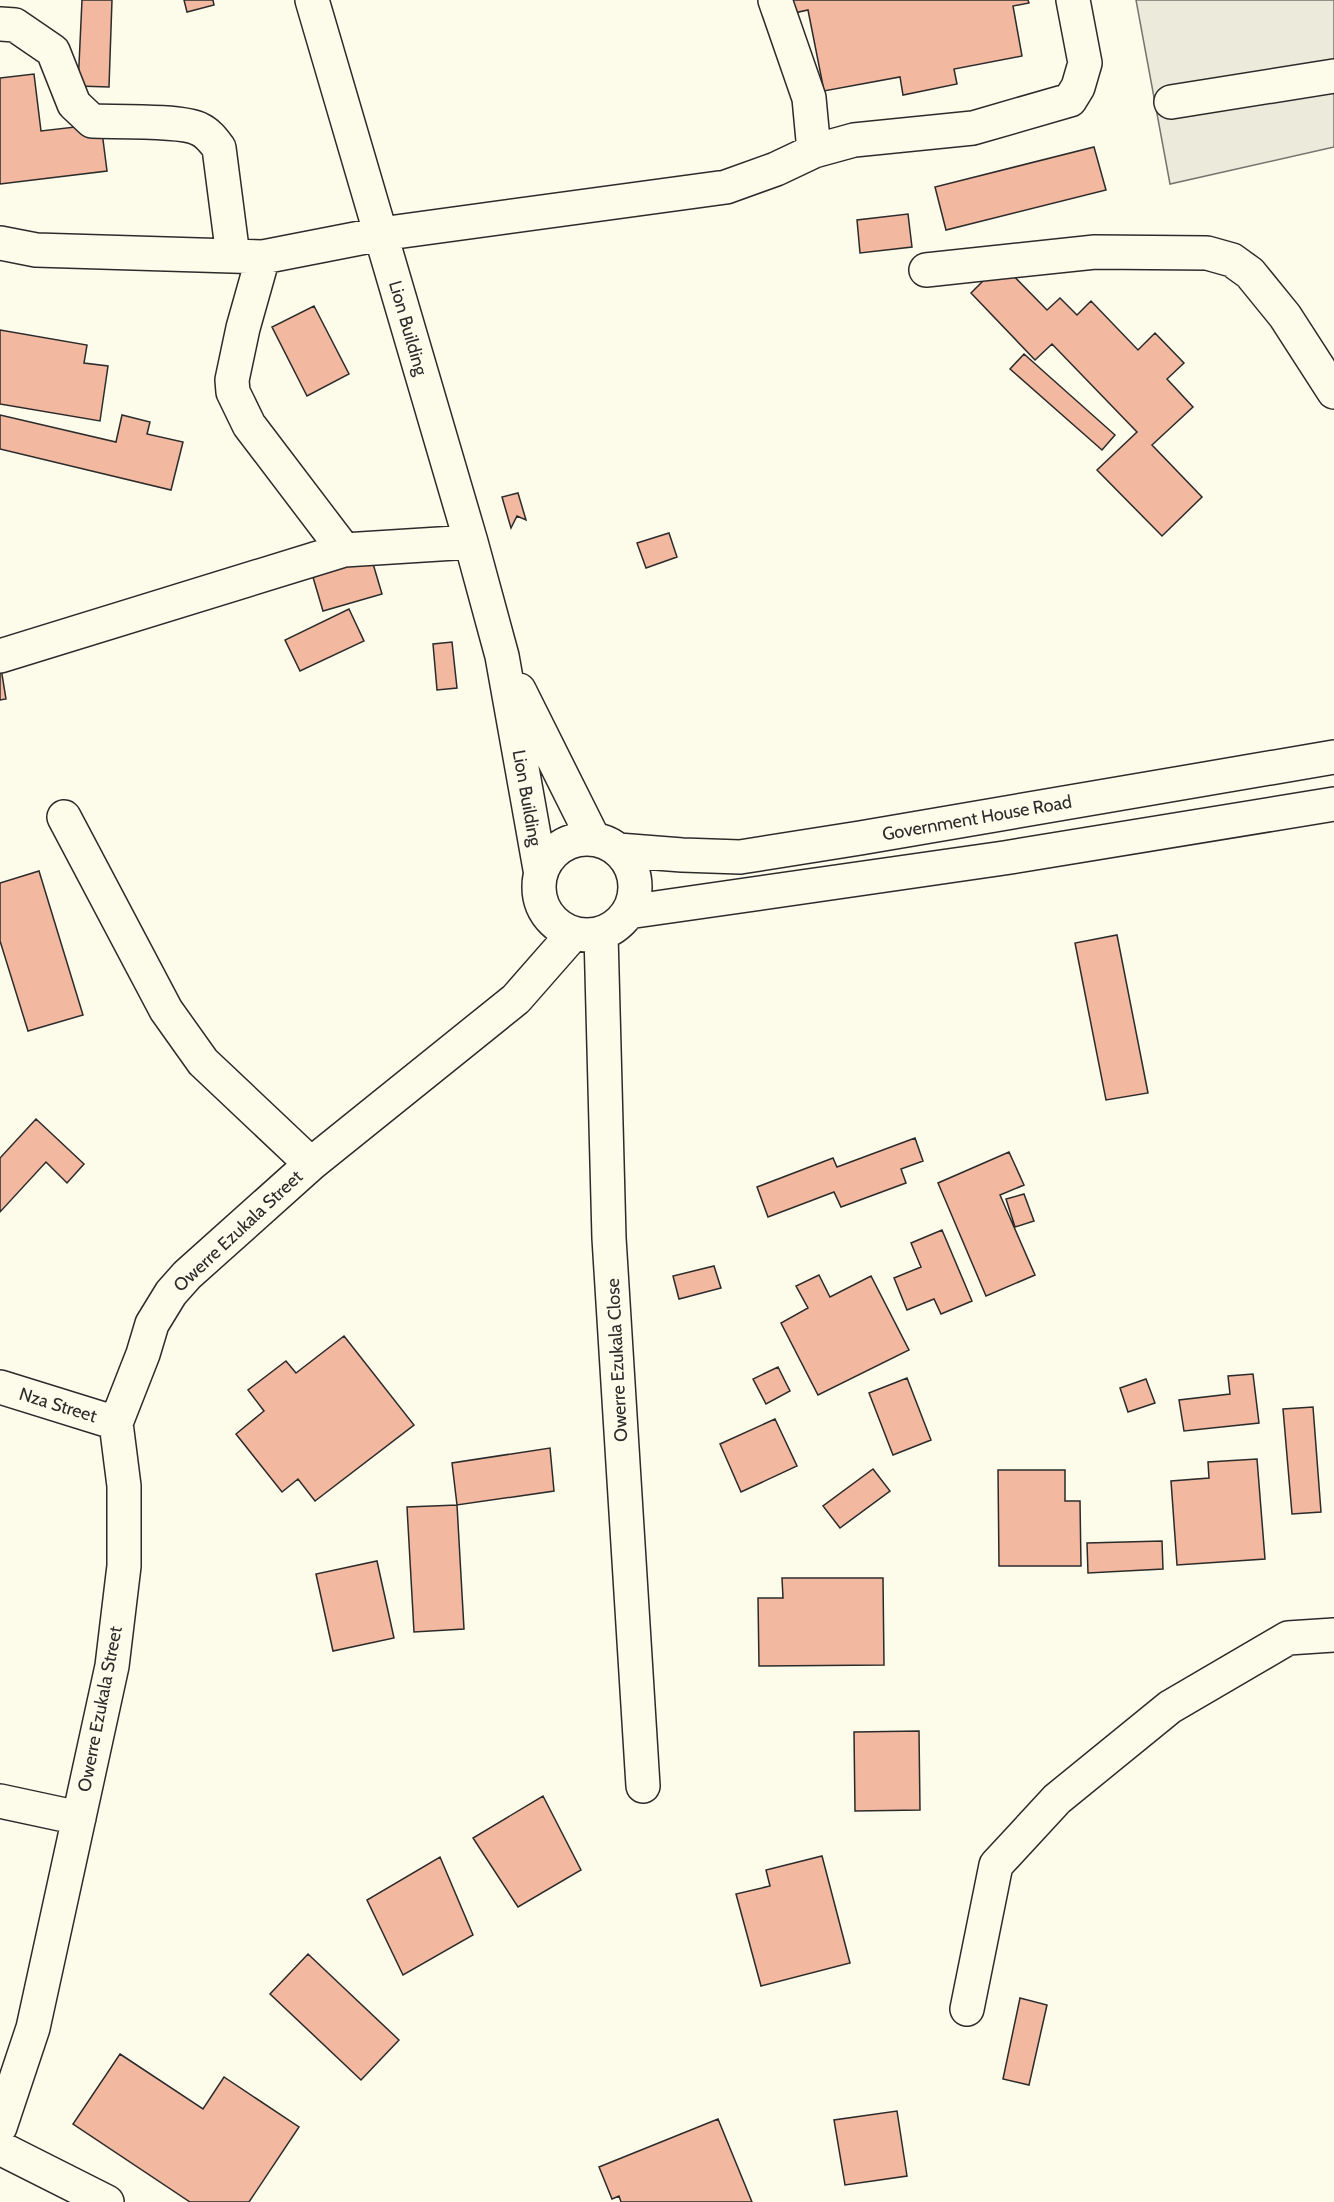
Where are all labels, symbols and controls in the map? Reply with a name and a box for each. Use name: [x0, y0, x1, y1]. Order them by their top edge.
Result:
street label: Lion Building: [384, 278, 432, 379]
street label: Lion Building: [508, 748, 546, 849]
street label: Government House Road: [881, 790, 1073, 846]
street label: Owerre Ezukala Street: [169, 1166, 307, 1296]
street label: Owerre Ezukala Close: [602, 1278, 632, 1442]
street label: Nza Street: [17, 1383, 99, 1427]
street label: Owerre Ezukala Street: [73, 1624, 127, 1794]

